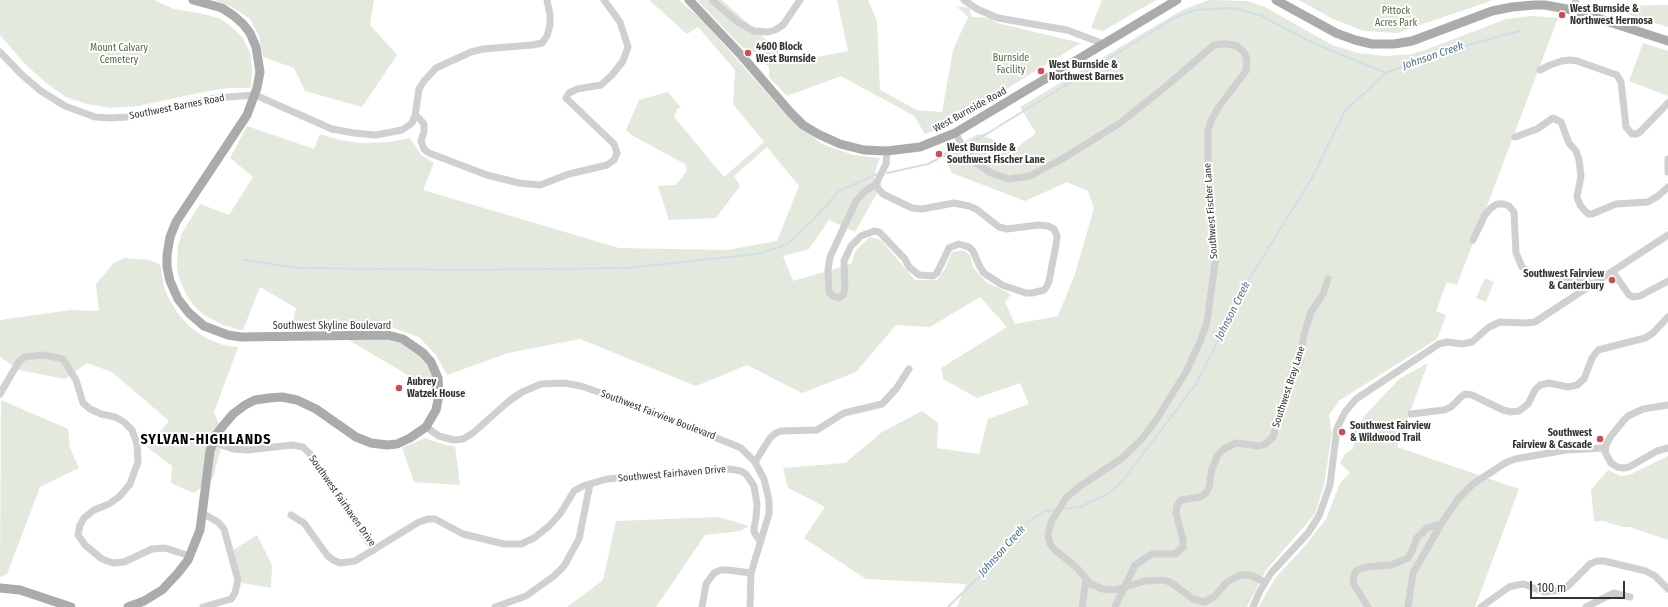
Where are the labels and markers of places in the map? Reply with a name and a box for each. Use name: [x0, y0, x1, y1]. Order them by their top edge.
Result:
place label: West Burnside & Northwest Hermosa: [1570, 3, 1653, 26]
marker: West Burnside & Northwest Hermosa: [1557, 10, 1567, 20]
place label: 4600 Block West Burnside: [756, 41, 816, 64]
marker: 4600 Block West Burnside: [743, 48, 753, 58]
place label: West Burnside & Northwest Barnes: [1049, 59, 1124, 82]
marker: West Burnside & Northwest Barnes: [1036, 66, 1046, 76]
place label: West Burnside & Southwest Fischer Lane: [947, 142, 1045, 166]
marker: West Burnside & Southwest Fischer Lane: [934, 149, 944, 159]
place label: Southwest Fairview & Canterbury: [1523, 268, 1604, 292]
marker: Southwest Fairview & Canterbury: [1607, 275, 1617, 285]
place label: Aubrey Watzek House: [407, 376, 465, 400]
marker: Aubrey Watzek House: [394, 383, 404, 393]
place label: Southwest Fairview & Wildwood Trail: [1350, 420, 1431, 444]
marker: Southwest Fairview & Wildwood Trail: [1337, 427, 1347, 437]
place label: Southwest Fairview & Cascade: [1512, 427, 1592, 450]
marker: Southwest Fairview & Cascade: [1595, 434, 1605, 444]

